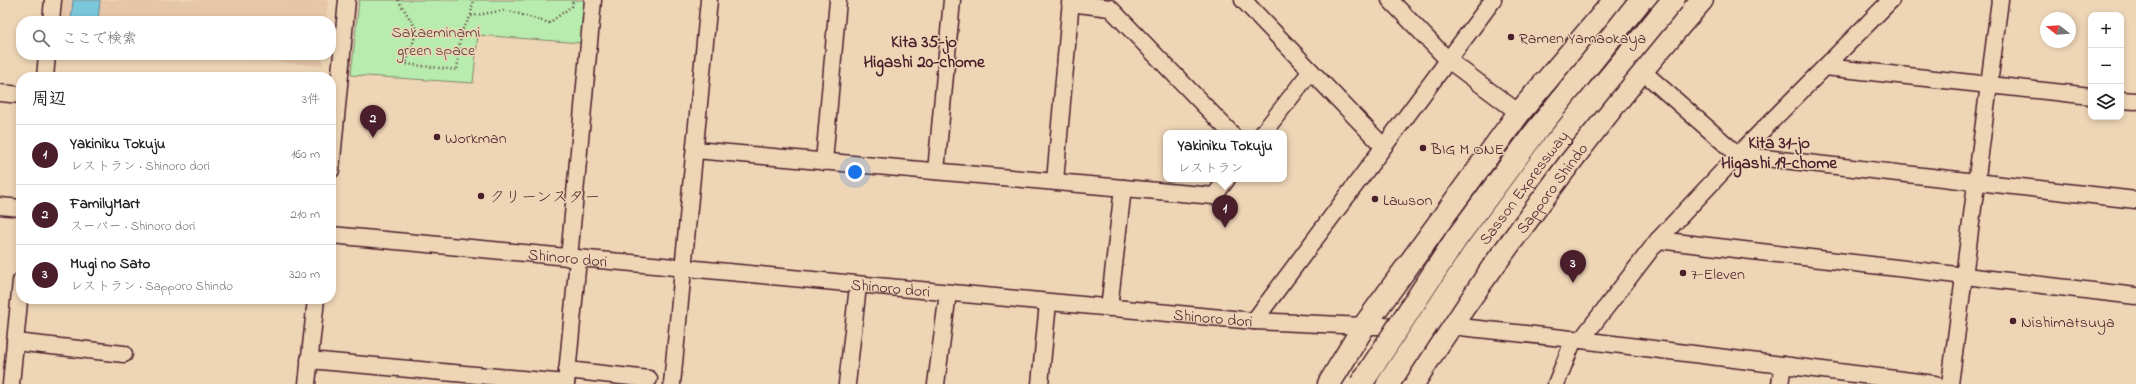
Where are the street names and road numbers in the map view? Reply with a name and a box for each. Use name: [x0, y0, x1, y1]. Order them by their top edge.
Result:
street label: Sasson Expressway: [1474, 126, 1576, 250]
street label: Sapporo Shindo: [1511, 138, 1595, 240]
street label: Shinoro dori: [527, 243, 609, 275]
street label: Shinoro dori: [850, 273, 931, 305]
street label: Shinoro dori: [1172, 304, 1254, 335]

